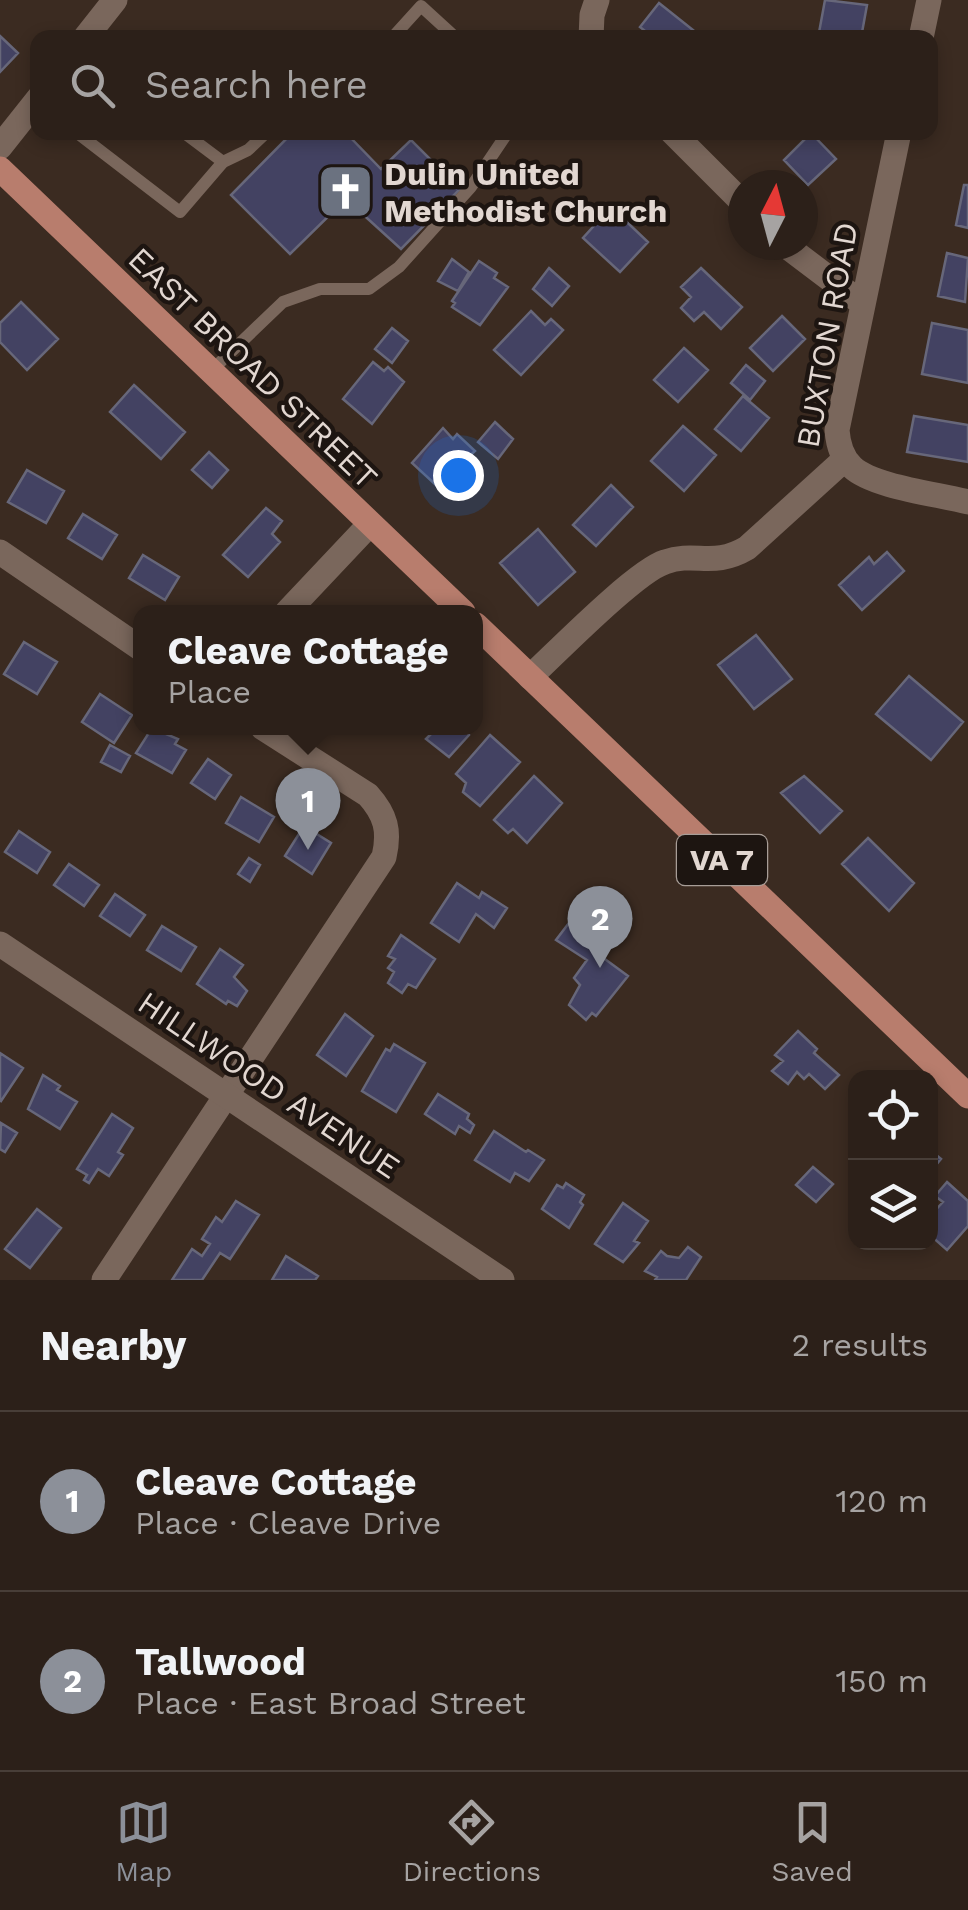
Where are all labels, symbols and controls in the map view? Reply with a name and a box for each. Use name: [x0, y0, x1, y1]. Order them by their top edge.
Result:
search box: [30, 30, 938, 140]
icon: search: [65, 58, 120, 113]
text: Search here: [145, 63, 368, 107]
place label: Dulin United Methodist Church: [384, 155, 667, 230]
church icon: Dulin United Methodist Church: [315, 162, 375, 222]
north arrow: [728, 170, 818, 260]
street label: BUXTON ROAD: [788, 219, 866, 451]
street label: EAST BROAD STREET: [121, 239, 385, 497]
your location: [433, 450, 484, 501]
popup: [133, 605, 483, 735]
text: Cleave Cottage: [167, 629, 449, 673]
text: Place: [167, 673, 251, 711]
pin: 1: [276, 768, 340, 850]
road number: VA 7: [677, 835, 767, 885]
pin: 2: [568, 886, 632, 968]
street label: HILLWOOD AVENUE: [131, 983, 407, 1187]
map controls: [848, 1070, 938, 1250]
button: locate: [848, 1070, 938, 1160]
button: layers: [848, 1160, 938, 1250]
text: Nearby: [40, 1321, 187, 1370]
text: 2 results: [791, 1326, 928, 1364]
text: Cleave Cottage: [135, 1460, 416, 1504]
text: 1: [66, 1482, 79, 1520]
text: 120 m: [836, 1482, 928, 1520]
text: Place · Cleave Drive: [135, 1504, 441, 1542]
text: Tallwood: [135, 1640, 306, 1684]
text: 2: [63, 1662, 82, 1700]
text: 150 m: [836, 1662, 928, 1700]
text: Place · East Broad Street: [135, 1684, 526, 1722]
tab: Map: [115, 1795, 172, 1888]
tab: Directions: [403, 1795, 541, 1888]
tab: Saved: [771, 1795, 853, 1888]

